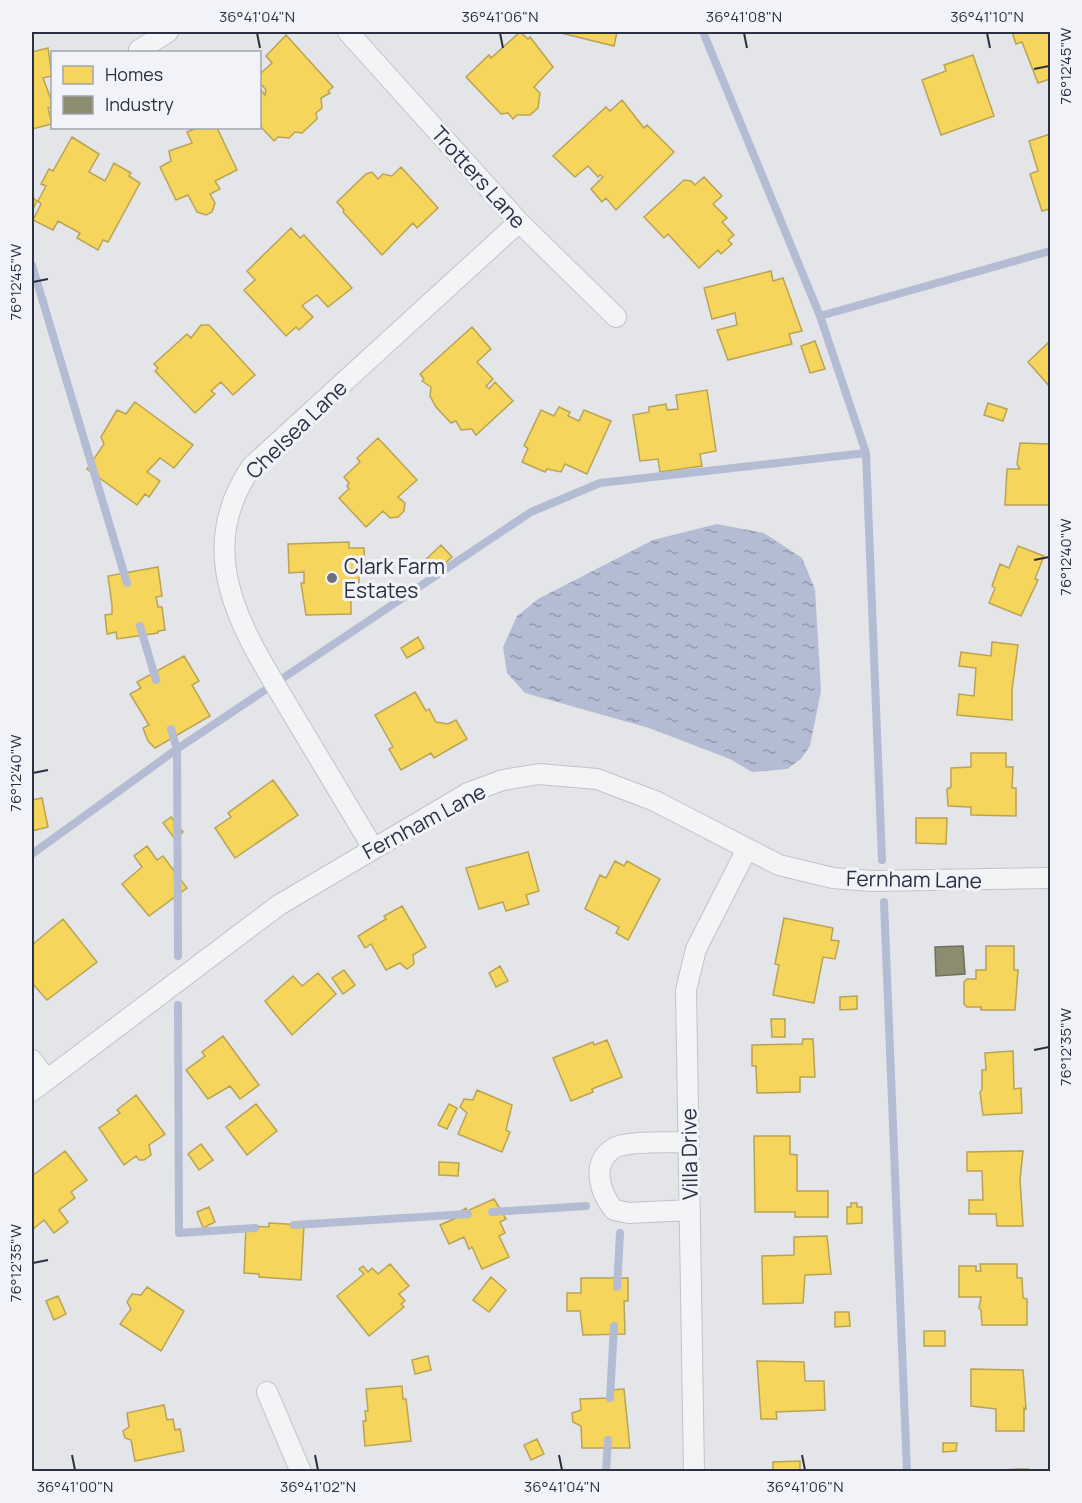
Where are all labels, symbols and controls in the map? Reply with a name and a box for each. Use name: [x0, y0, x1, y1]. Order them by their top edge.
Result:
text: 36°41'04"N: [219, 6, 295, 27]
text: 36°41'06"N: [462, 6, 538, 27]
text: 36°41'08"N: [706, 6, 782, 27]
text: 36°41'10"N: [950, 6, 1024, 27]
text: 76°12'45"W: [1055, 28, 1076, 104]
legend: [51, 51, 261, 129]
text: Homes: [105, 62, 163, 86]
text: Industry: [105, 92, 174, 116]
street label: Trotters Lane: [426, 120, 532, 234]
text: 76°12'45"W: [5, 244, 26, 320]
street label: Chelsea Lane: [239, 374, 353, 484]
text: 76°12'40"W: [1055, 518, 1076, 596]
place label: Clark Farm Estates: [344, 552, 445, 604]
marker: Clark Farm Estates: [325, 571, 339, 585]
text: 76°12'40"W: [5, 734, 26, 812]
street label: Fernham Lane: [357, 777, 491, 865]
street label: Fernham Lane: [846, 864, 982, 894]
text: 76°12'35"W: [1055, 1008, 1076, 1086]
street label: Villa Drive: [674, 1108, 704, 1200]
text: 76°12'35"W: [5, 1224, 26, 1302]
text: 36°41'00"N: [37, 1476, 113, 1497]
text: 36°41'02"N: [280, 1476, 356, 1497]
text: 36°41'04"N: [524, 1476, 600, 1497]
text: 36°41'06"N: [767, 1476, 843, 1497]

